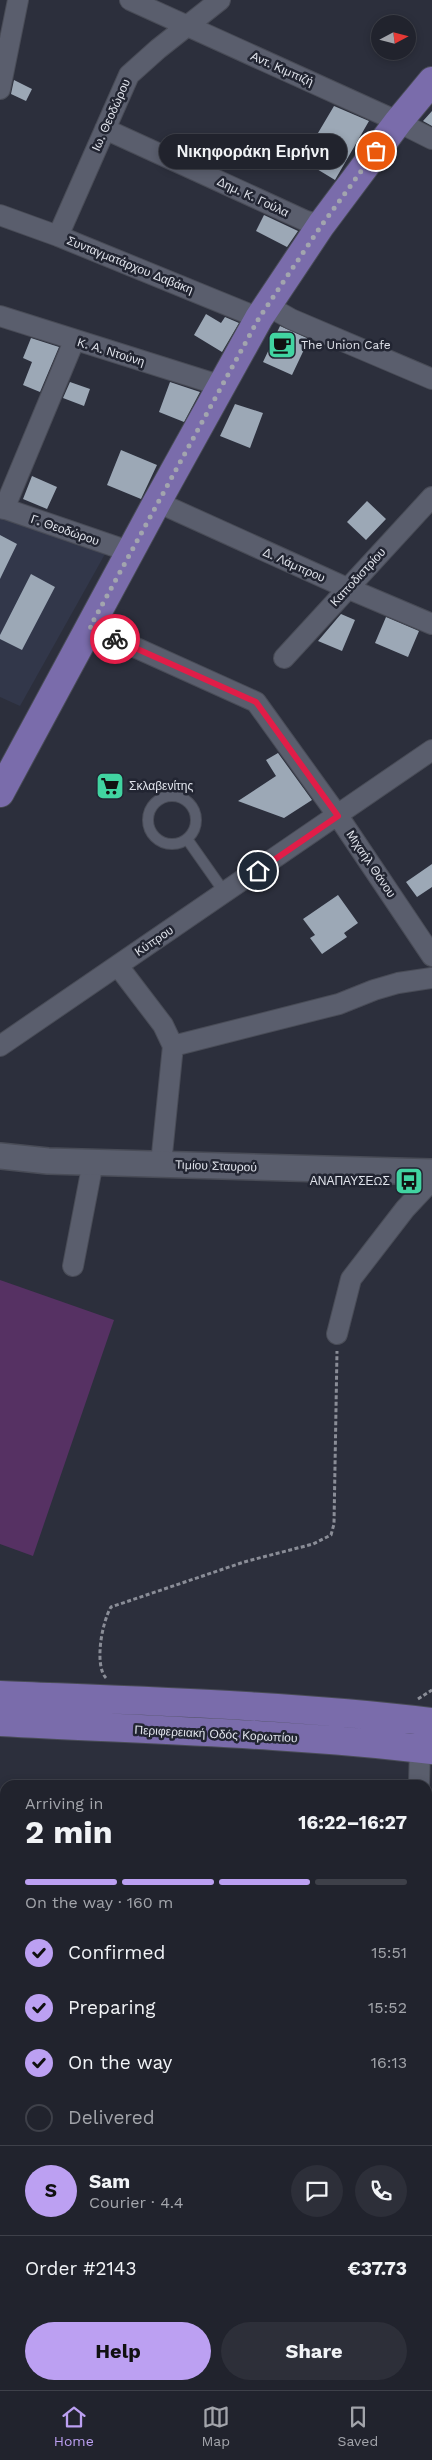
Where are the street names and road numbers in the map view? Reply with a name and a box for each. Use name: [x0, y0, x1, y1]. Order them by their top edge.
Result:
street label: Αντ. Κιμπιζή: [248, 49, 316, 89]
street label: Ιω. Θεοδώρου: [89, 77, 133, 153]
street label: Δημ. Κ. Γούλα: [215, 174, 291, 220]
street label: Συνταγματάρχου Δαβάκη: [65, 233, 195, 297]
street label: Κ. Α. Ντούνη: [76, 335, 146, 369]
street label: Γ. Θεοδώρου: [29, 512, 101, 548]
street label: Δ. Λάμπρου: [261, 545, 327, 585]
street label: Καποδιστρίου: [327, 545, 389, 609]
street label: Μιχαήλ Θάνου: [343, 828, 399, 900]
street label: Κύπρου: [132, 923, 176, 959]
street label: Τιμίου Σταυρού: [175, 1158, 257, 1174]
street label: Περιφερειακή Οδός Κορωπίου: [134, 1723, 298, 1745]

